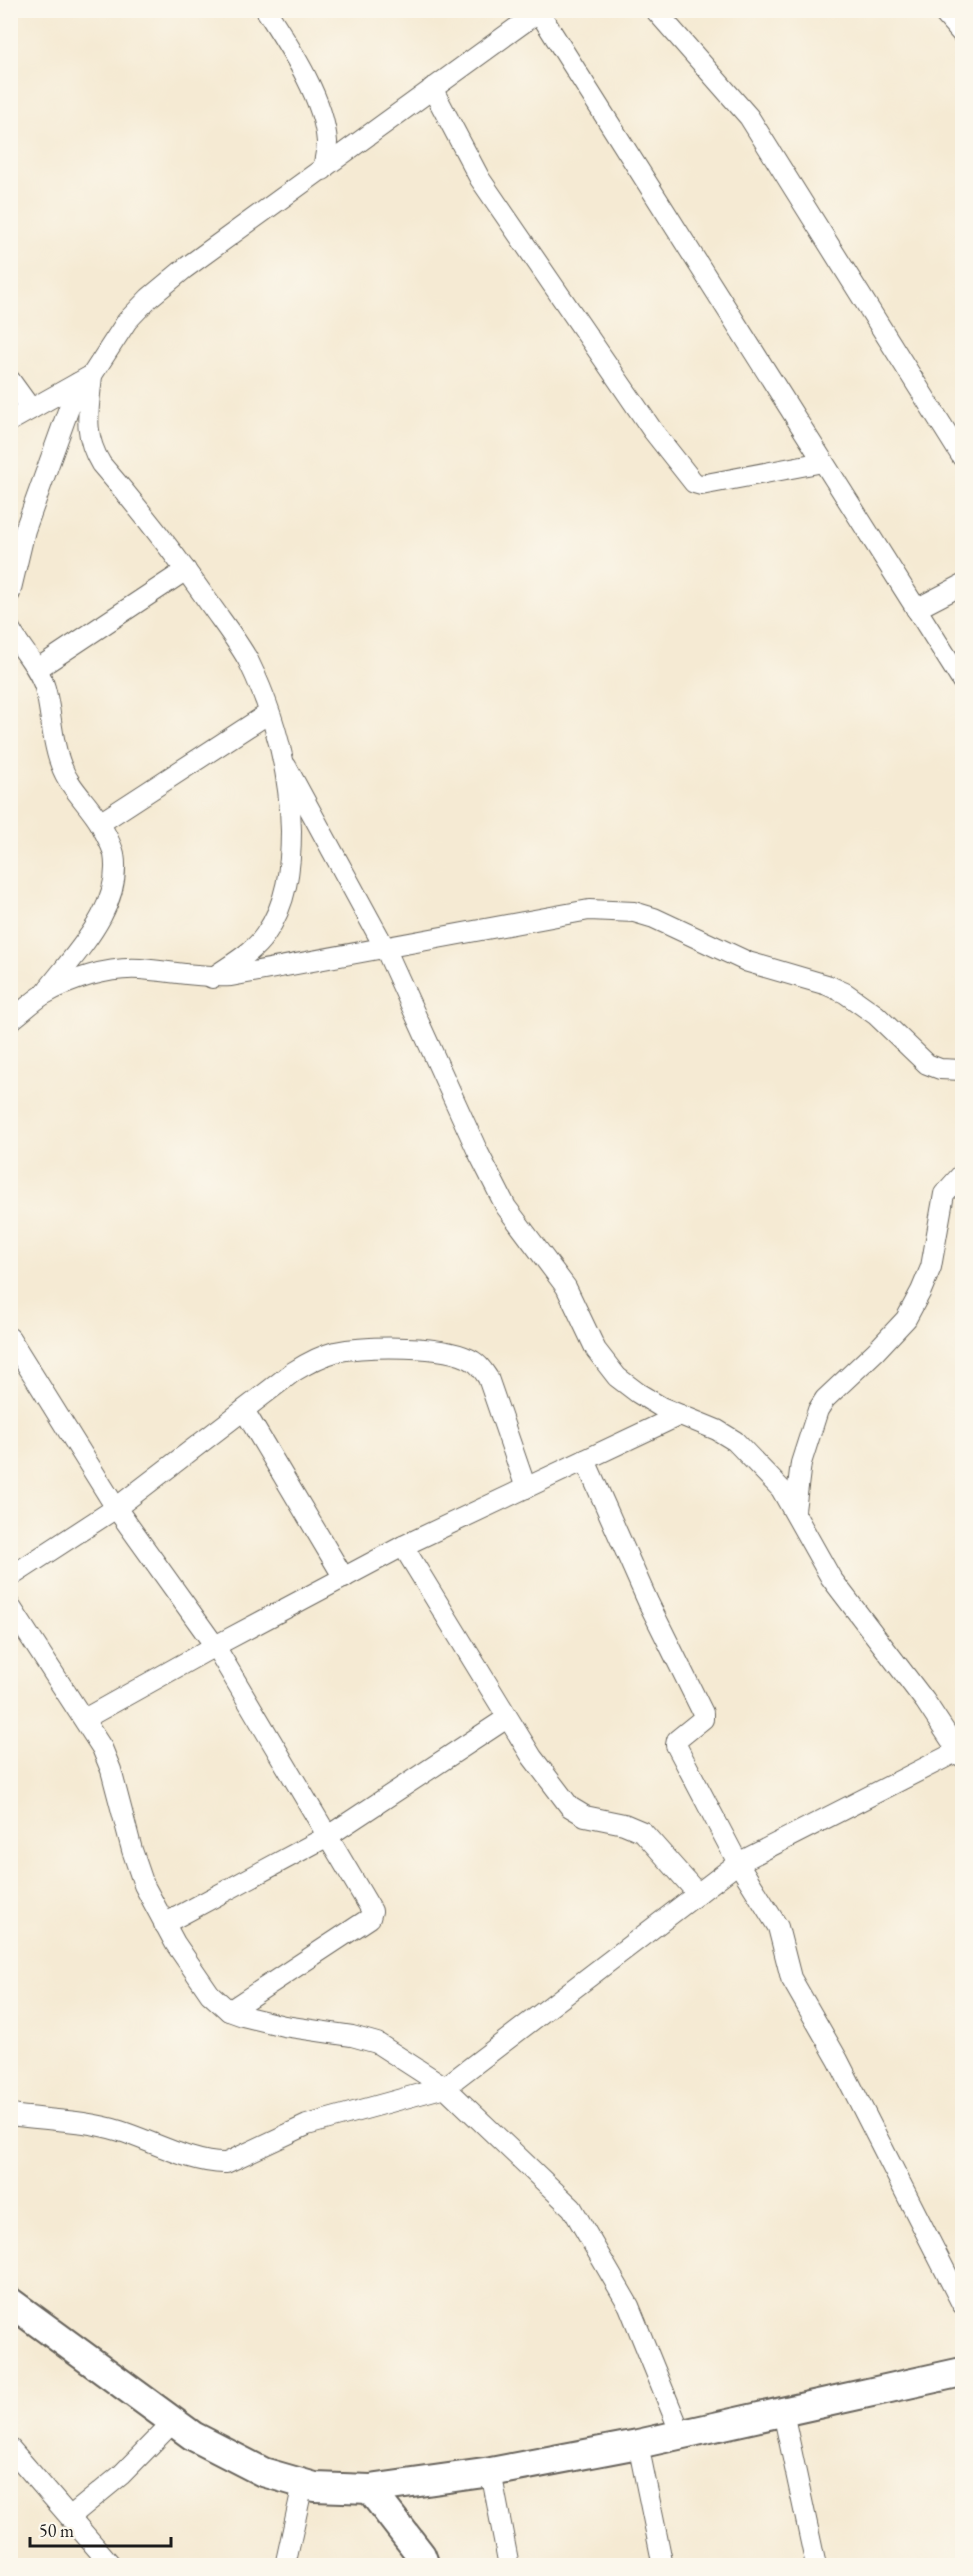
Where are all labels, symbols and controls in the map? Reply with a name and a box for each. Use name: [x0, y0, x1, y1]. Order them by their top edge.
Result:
scale bar: [30, 2510, 171, 2548]
text: 50 m: [39, 2519, 74, 2542]

